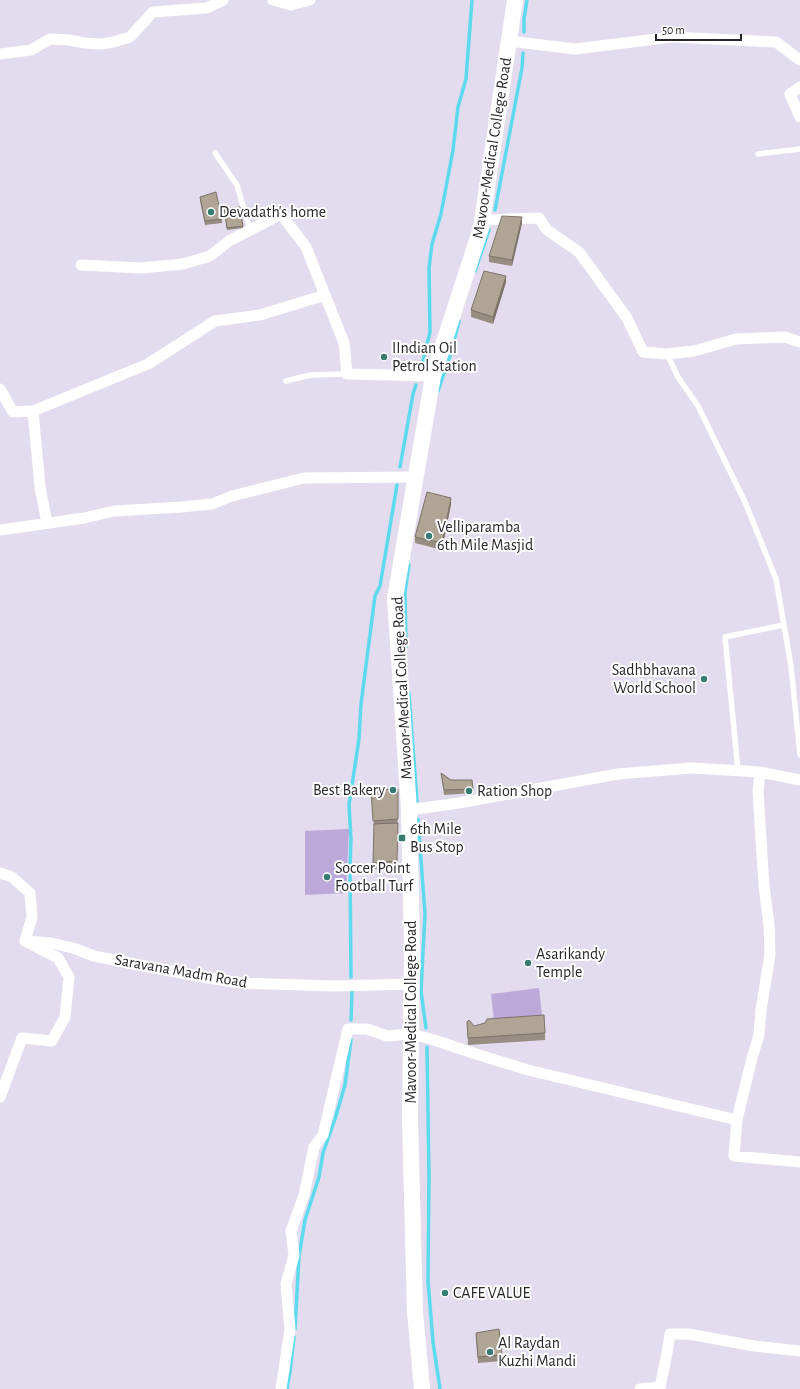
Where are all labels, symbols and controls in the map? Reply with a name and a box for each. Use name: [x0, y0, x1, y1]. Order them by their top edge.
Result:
scale bar: [656, 16, 741, 42]
text: 50 m: [662, 24, 685, 36]
street label: Mavoor-Medical College Road: [470, 56, 514, 240]
place label: Devadath's home: [219, 204, 326, 220]
marker: Devadath's home: [206, 207, 216, 217]
place label: IIndian Oil Petrol Station: [392, 340, 477, 374]
marker: IIndian Oil Petrol Station: [379, 352, 389, 362]
place label: Velliparamba 6th Mile Masjid: [437, 519, 533, 554]
marker: Velliparamba 6th Mile Masjid: [424, 531, 434, 541]
street label: Mavoor-Medical College Road: [389, 596, 415, 780]
place label: Sadhbhavana World School: [612, 662, 696, 696]
marker: Sadhbhavana World School: [699, 674, 709, 684]
place label: Best Bakery: [313, 782, 385, 799]
place label: Ration Shop: [477, 783, 552, 799]
marker: Best Bakery: [388, 785, 398, 795]
marker: Ration Shop: [464, 786, 474, 796]
place label: 6th Mile Bus Stop: [410, 821, 464, 855]
marker: 6th Mile Bus Stop: [397, 833, 407, 843]
place label: Soccer Point Football Turf: [335, 860, 414, 894]
marker: Soccer Point Football Turf: [322, 872, 332, 882]
street label: Mavoor-Medical College Road: [403, 920, 419, 1104]
place label: Asarikandy Temple: [536, 946, 605, 980]
street label: Saravana Madm Road: [114, 951, 248, 991]
marker: Asarikandy Temple: [523, 958, 533, 968]
place label: CAFE VALUE: [453, 1285, 530, 1301]
marker: CAFE VALUE: [440, 1288, 450, 1298]
place label: Al Raydan Kuzhi Mandi: [498, 1335, 576, 1369]
marker: Al Raydan Kuzhi Mandi: [485, 1347, 495, 1357]

